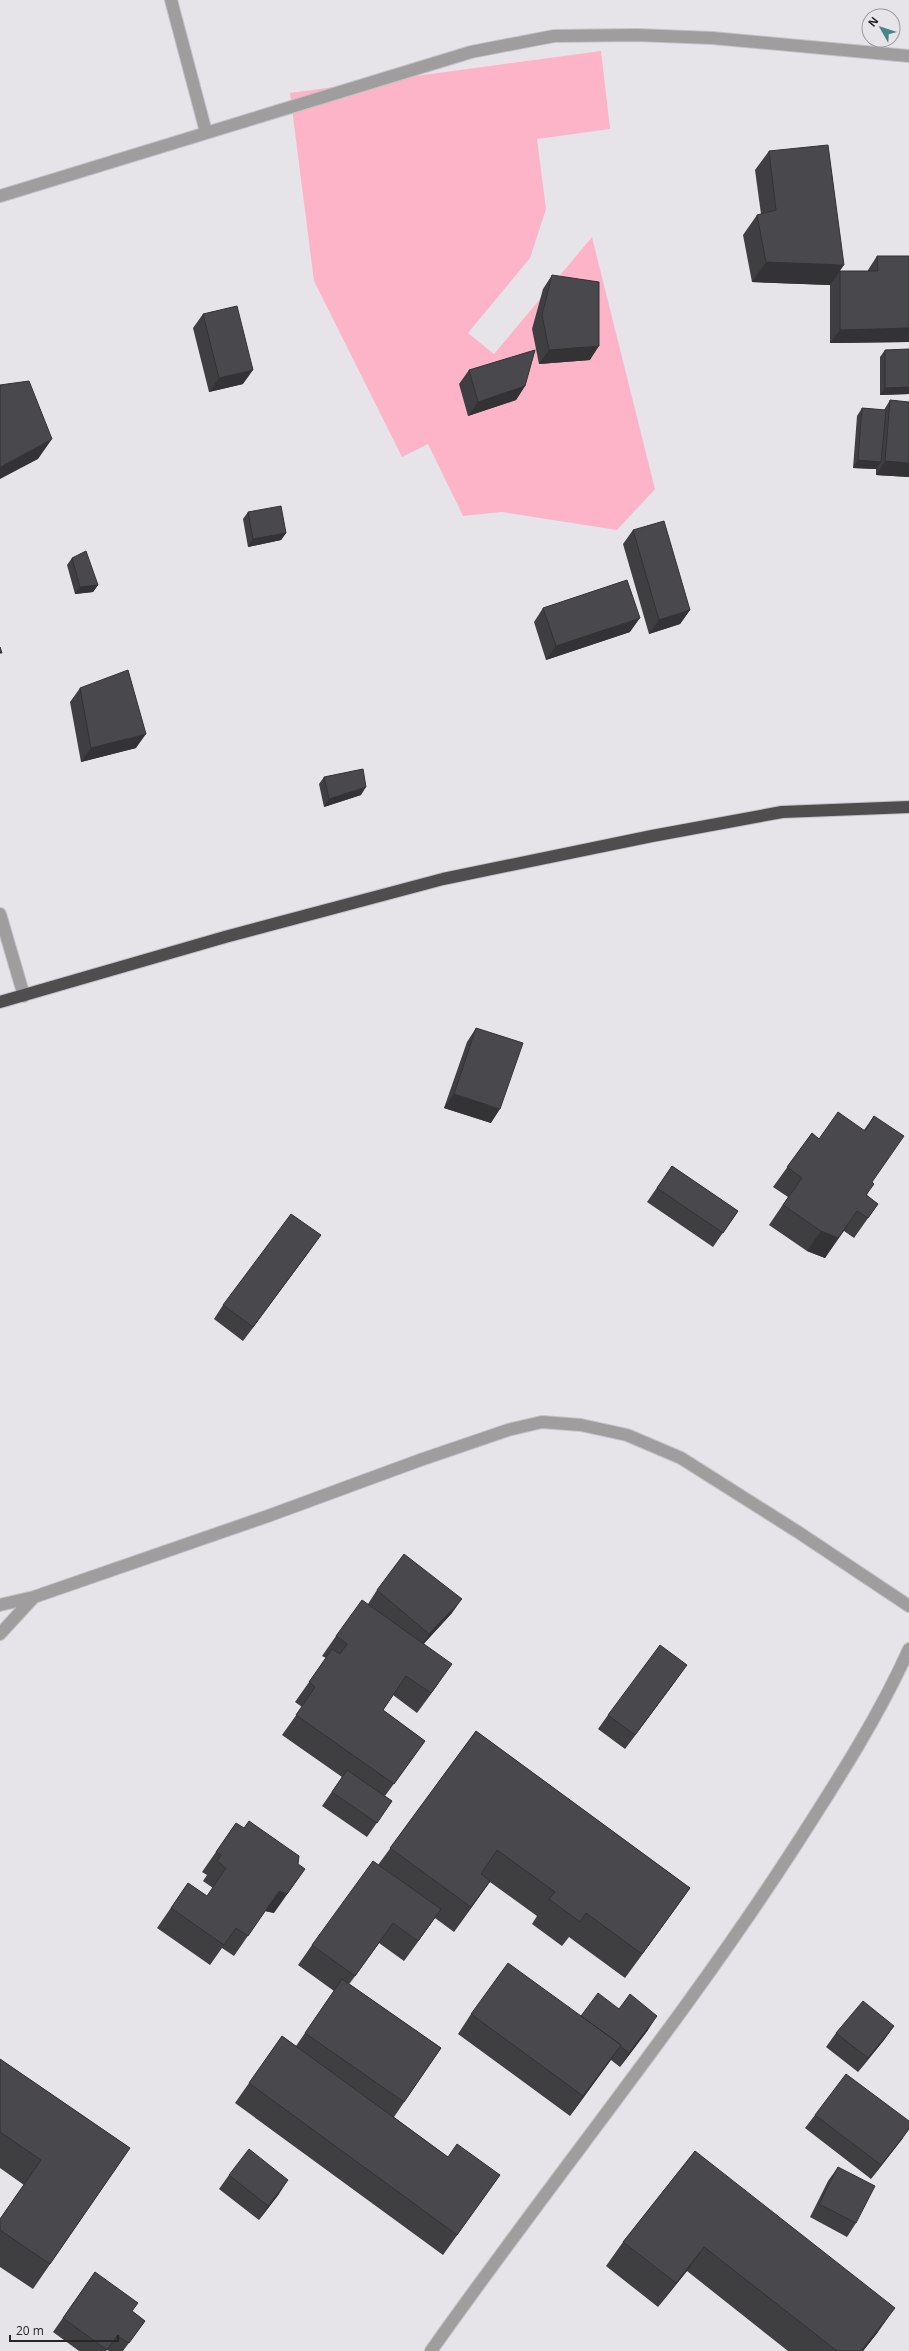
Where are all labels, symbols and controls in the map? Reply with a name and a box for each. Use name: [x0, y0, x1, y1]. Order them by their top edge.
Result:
north arrow: [861, 8, 901, 48]
text: N: [864, 13, 881, 30]
scale bar: [10, 2317, 118, 2343]
text: 20 m: [16, 2322, 44, 2339]

